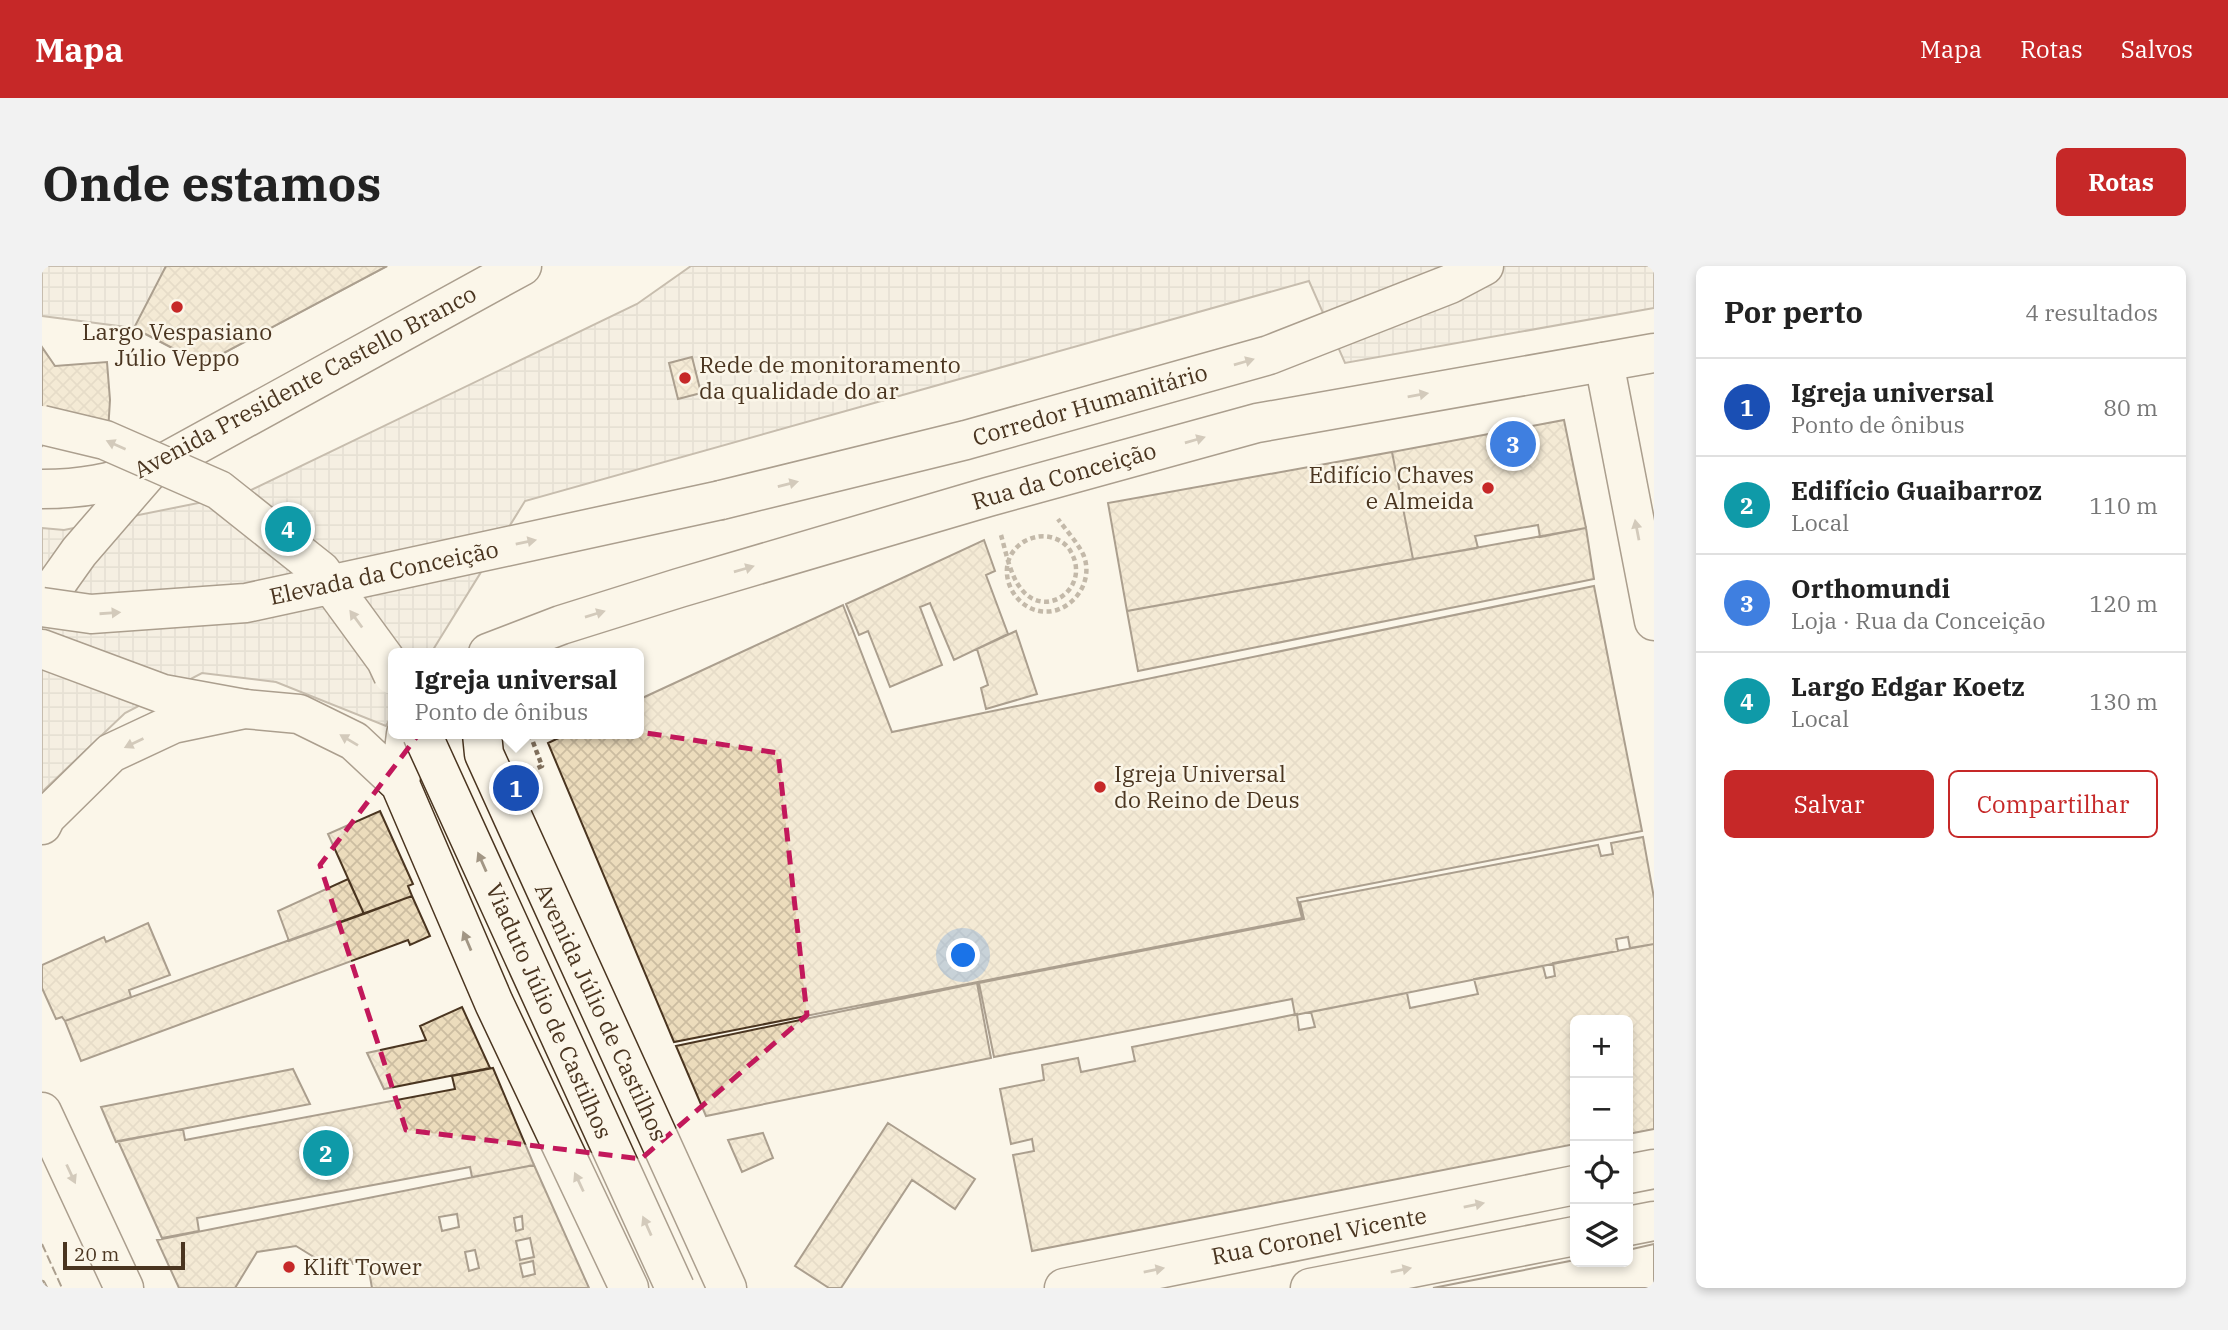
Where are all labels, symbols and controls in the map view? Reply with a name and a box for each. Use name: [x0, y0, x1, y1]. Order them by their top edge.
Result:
text: Mapa: [35, 28, 123, 71]
text: Mapa: [1920, 33, 1982, 65]
text: Rotas: [2020, 33, 2083, 65]
text: Salvos: [2121, 33, 2193, 65]
button: Rotas: [2056, 148, 2186, 216]
text: Onde estamos: [42, 151, 381, 214]
street label: Avenida Presidente Castello Branco: [128, 278, 481, 484]
text: Por perto: [1724, 292, 1863, 331]
text: 4 resultados: [2025, 297, 2158, 327]
marker: Largo Vespasiano Júlio Veppo: [169, 299, 185, 315]
place label: Largo Vespasiano Júlio Veppo: [82, 316, 272, 372]
place label: Rede de monitoramento da qualidade do ar: [699, 349, 961, 405]
street label: Corredor Humanitário: [969, 356, 1211, 452]
one-way arrow: [1233, 356, 1255, 367]
marker: Rede de monitoramento da qualidade do ar: [677, 370, 693, 386]
text: Igreja universal: [1791, 375, 1994, 409]
one-way arrow: [1407, 389, 1429, 400]
text: 1: [1740, 392, 1754, 422]
text: 80 m: [2103, 392, 2158, 422]
text: Ponto de ônibus: [1791, 409, 1965, 439]
pin: 3: [1490, 418, 1536, 470]
street label: Rua da Conceição: [968, 434, 1159, 516]
one-way arrow: [1185, 434, 1206, 444]
one-way arrow: [106, 439, 127, 450]
place label: Edifício Chaves e Almeida: [1309, 459, 1474, 515]
text: Edifício Guaibarroz: [1791, 473, 2042, 507]
one-way arrow: [777, 478, 799, 489]
marker: Edifício Chaves e Almeida: [1480, 480, 1496, 496]
text: 2: [1740, 490, 1754, 520]
text: 110 m: [2089, 490, 2158, 520]
pin: 4: [265, 503, 311, 555]
text: Local: [1791, 507, 1849, 537]
one-way arrow: [1631, 519, 1642, 541]
street label: Elevada da Conceição: [267, 533, 501, 611]
one-way arrow: [515, 536, 537, 547]
one-way arrow: [734, 563, 756, 574]
text: Orthomundi: [1791, 571, 1950, 605]
text: 3: [1740, 588, 1754, 618]
text: 120 m: [2089, 588, 2158, 618]
text: Loja · Rua da Conceição: [1791, 605, 2046, 635]
one-way arrow: [99, 607, 121, 618]
one-way arrow: [584, 609, 605, 619]
one-way arrow: [349, 610, 363, 628]
popup: [388, 648, 644, 739]
text: Igreja universal: [415, 662, 617, 696]
text: Largo Edgar Koetz: [1791, 669, 2025, 703]
text: 4: [1740, 686, 1754, 716]
text: 130 m: [2089, 686, 2158, 716]
text: Ponto de ônibus: [415, 696, 588, 726]
text: Local: [1791, 703, 1849, 733]
one-way arrow: [339, 733, 359, 746]
one-way arrow: [124, 737, 144, 748]
place label: Igreja Universal do Reino de Deus: [1114, 758, 1300, 814]
pin: 1: [493, 762, 539, 814]
button: Salvar: [1724, 770, 1934, 838]
button: Compartilhar: [1948, 770, 2158, 838]
marker: Igreja Universal do Reino de Deus: [1092, 779, 1108, 795]
one-way arrow: [476, 852, 487, 873]
street label: Viaduto Júlio de Castilhos: [480, 878, 620, 1143]
street label: Avenida Júlio de Castilhos: [529, 878, 675, 1145]
one-way arrow: [461, 931, 473, 951]
your location: [946, 938, 980, 972]
map controls: [1570, 1015, 1633, 1267]
button: +: [1570, 1015, 1633, 1078]
button: −: [1570, 1078, 1633, 1141]
pin: 2: [303, 1127, 349, 1179]
button: locate: [1570, 1141, 1633, 1204]
one-way arrow: [65, 1164, 77, 1184]
one-way arrow: [573, 1172, 585, 1192]
street label: Rua Coronel Vicente: [1209, 1199, 1429, 1271]
one-way arrow: [1463, 1200, 1485, 1211]
button: layers: [1570, 1204, 1633, 1267]
one-way arrow: [641, 1216, 653, 1236]
scale bar: [63, 1239, 186, 1271]
text: 20 m: [74, 1242, 119, 1266]
place label: Klift Tower: [303, 1251, 422, 1281]
marker: Klift Tower: [281, 1259, 297, 1275]
one-way arrow: [1143, 1264, 1165, 1275]
one-way arrow: [1390, 1265, 1412, 1276]

